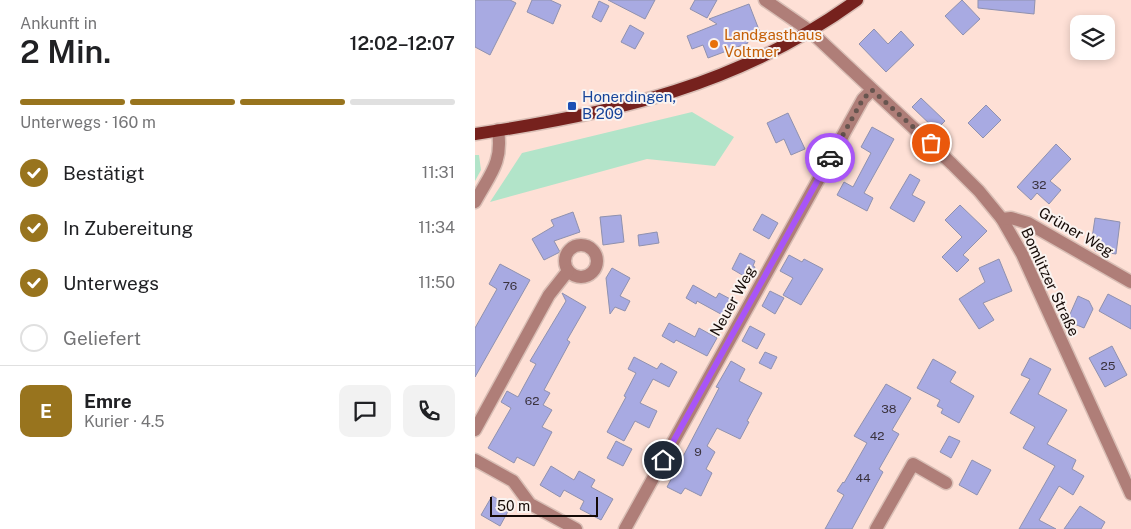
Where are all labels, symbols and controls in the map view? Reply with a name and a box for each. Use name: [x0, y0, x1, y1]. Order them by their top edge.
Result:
text: Ankunft in: [20, 14, 97, 33]
map controls: [1070, 15, 1115, 60]
button: layers: [1070, 15, 1115, 60]
place label: Landgasthaus Voltmer: [724, 26, 822, 60]
text: 12:02–12:07: [350, 32, 455, 54]
text: 2 Min.: [20, 33, 111, 70]
marker: Landgasthaus Voltmer: [708, 38, 720, 50]
place label: Honerdingen, B 209: [582, 88, 676, 122]
marker: Honerdingen, B 209: [566, 100, 578, 112]
text: Unterwegs · 160 m: [20, 113, 156, 132]
pin: [910, 122, 952, 164]
icon: bag: [917, 129, 945, 157]
courier: [805, 133, 855, 183]
icon: car: [816, 144, 844, 172]
icon: check: [20, 159, 48, 187]
text: Bestätigt: [63, 162, 145, 184]
text: 11:31: [422, 163, 455, 182]
house number: 32: [1032, 178, 1046, 192]
street label: Grüner Weg: [1036, 203, 1117, 260]
icon: check: [20, 214, 48, 242]
text: In Zubereitung: [63, 217, 193, 239]
text: 11:34: [418, 218, 455, 237]
street label: Bomlitzer Straße: [1018, 225, 1083, 339]
street label: Neuer Weg: [706, 263, 759, 339]
icon: check: [20, 269, 48, 297]
text: Unterwegs: [63, 272, 159, 294]
text: 11:50: [418, 273, 455, 292]
house number: 76: [503, 279, 517, 293]
text: Geliefert: [63, 327, 141, 349]
house number: 25: [1101, 359, 1116, 373]
button: chat: [339, 385, 391, 437]
button: phone: [403, 385, 455, 437]
text: Emre: [84, 390, 132, 412]
house number: 62: [525, 394, 539, 408]
text: E: [40, 400, 52, 422]
house number: 38: [881, 402, 897, 416]
text: Kurier · 4.5: [84, 412, 165, 431]
house number: 42: [870, 429, 884, 443]
pin: [642, 439, 684, 481]
house number: 9: [694, 445, 702, 459]
icon: home: [649, 446, 677, 474]
house number: 44: [855, 471, 871, 485]
scale bar: [490, 494, 597, 517]
text: 50 m: [497, 498, 530, 514]

